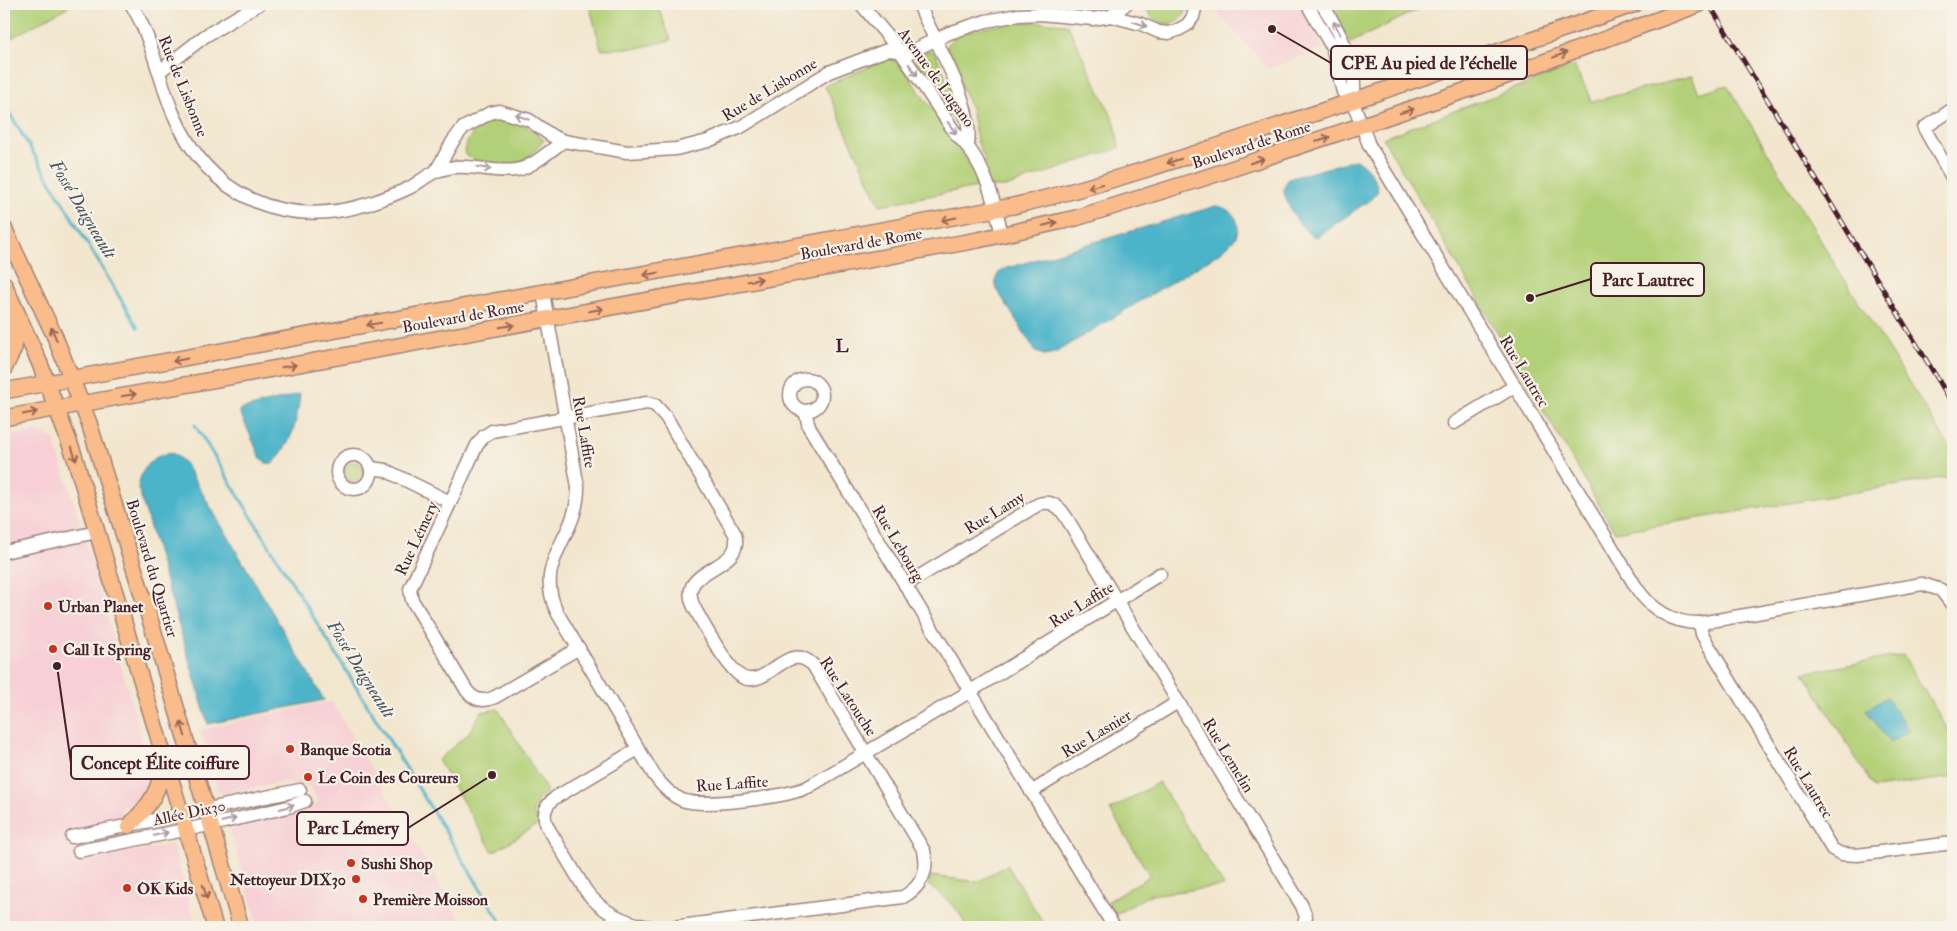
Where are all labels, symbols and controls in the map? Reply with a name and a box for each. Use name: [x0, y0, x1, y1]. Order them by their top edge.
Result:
one-way arrow: [1132, 20, 1147, 29]
one-way arrow: [1332, 21, 1341, 36]
street label: Avenue de Lugano: [893, 23, 979, 131]
street label: Rue de Lisbonne: [154, 33, 213, 140]
callout: CPE Au pied de l'échelle: [1331, 46, 1527, 79]
one-way arrow: [1552, 50, 1567, 59]
text: CPE Au pied de l'échelle: [1341, 52, 1518, 75]
street label: Rue de Lisbonne: [718, 53, 821, 126]
one-way arrow: [907, 63, 918, 77]
one-way arrow: [1399, 105, 1415, 115]
one-way arrow: [515, 112, 531, 121]
street label: Boulevard de Rome: [1189, 116, 1314, 174]
one-way arrow: [947, 121, 957, 135]
one-way arrow: [1315, 133, 1331, 143]
water label: Fossé Daigneault: [43, 155, 122, 264]
one-way arrow: [1248, 155, 1264, 165]
one-way arrow: [1166, 157, 1182, 167]
one-way arrow: [476, 164, 492, 174]
one-way arrow: [1087, 181, 1103, 191]
one-way arrow: [941, 215, 957, 225]
one-way arrow: [1041, 219, 1057, 228]
street label: Boulevard de Rome: [799, 223, 924, 265]
callout: Parc Lautrec: [1591, 263, 1704, 296]
one-way arrow: [643, 269, 659, 279]
text: Parc Lautrec: [1602, 269, 1695, 292]
one-way arrow: [747, 275, 763, 285]
street label: Boulevard de Rome: [401, 296, 526, 338]
one-way arrow: [587, 305, 603, 314]
one-way arrow: [367, 319, 383, 329]
one-way arrow: [499, 321, 515, 331]
one-way arrow: [48, 327, 58, 342]
street label: Rue Lautrec: [1495, 332, 1554, 412]
district label: L: [835, 335, 849, 358]
one-way arrow: [173, 356, 189, 365]
one-way arrow: [281, 360, 297, 370]
one-way arrow: [121, 390, 137, 400]
street label: Rue Laffite: [568, 395, 600, 470]
one-way arrow: [22, 408, 38, 418]
one-way arrow: [69, 446, 79, 462]
street label: Rue Lamy: [961, 487, 1029, 539]
street label: Boulevard du Quartier: [121, 497, 183, 640]
street label: Rue Lémery: [391, 497, 443, 579]
street label: Rue Lebourg: [868, 502, 929, 586]
street label: Rue Laffite: [1045, 577, 1118, 633]
place label: Urban Planet: [58, 597, 144, 617]
marker: Urban Planet: [42, 600, 54, 612]
water label: Fossé Daigneault: [321, 615, 400, 723]
place label: Call It Spring: [63, 640, 152, 661]
marker: Call It Spring: [47, 643, 59, 655]
street label: Rue Latouche: [815, 653, 881, 740]
street label: Rue Lasnier: [1058, 705, 1135, 763]
street label: Rue Lemelin: [1198, 715, 1258, 796]
one-way arrow: [177, 721, 187, 737]
place label: Banque Scotia: [300, 740, 391, 761]
marker: Banque Scotia: [284, 743, 296, 755]
street label: Rue Lautrec: [1779, 743, 1838, 823]
callout: Concept Élite coiffure: [71, 746, 249, 779]
text: Concept Élite coiffure: [81, 751, 240, 775]
place label: Le Coin des Coureurs: [318, 768, 459, 788]
marker: Le Coin des Coureurs: [302, 771, 314, 783]
street label: Rue Laffite: [695, 771, 769, 797]
street label: Allée Dix30: [150, 796, 227, 831]
one-way arrow: [278, 801, 294, 811]
callout: Parc Lémery: [297, 812, 408, 845]
one-way arrow: [221, 815, 237, 824]
text: Parc Lémery: [307, 817, 400, 840]
one-way arrow: [152, 829, 168, 838]
place label: Sushi Shop: [361, 854, 433, 875]
marker: Sushi Shop: [345, 857, 357, 869]
place label: Nettoyeur DIX30: [229, 870, 346, 891]
marker: Nettoyeur DIX30: [350, 873, 362, 885]
place label: OK Kids: [137, 879, 194, 899]
marker: OK Kids: [121, 882, 133, 894]
one-way arrow: [200, 884, 210, 900]
place label: Première Moisson: [373, 890, 489, 910]
marker: Première Moisson: [357, 893, 369, 905]

